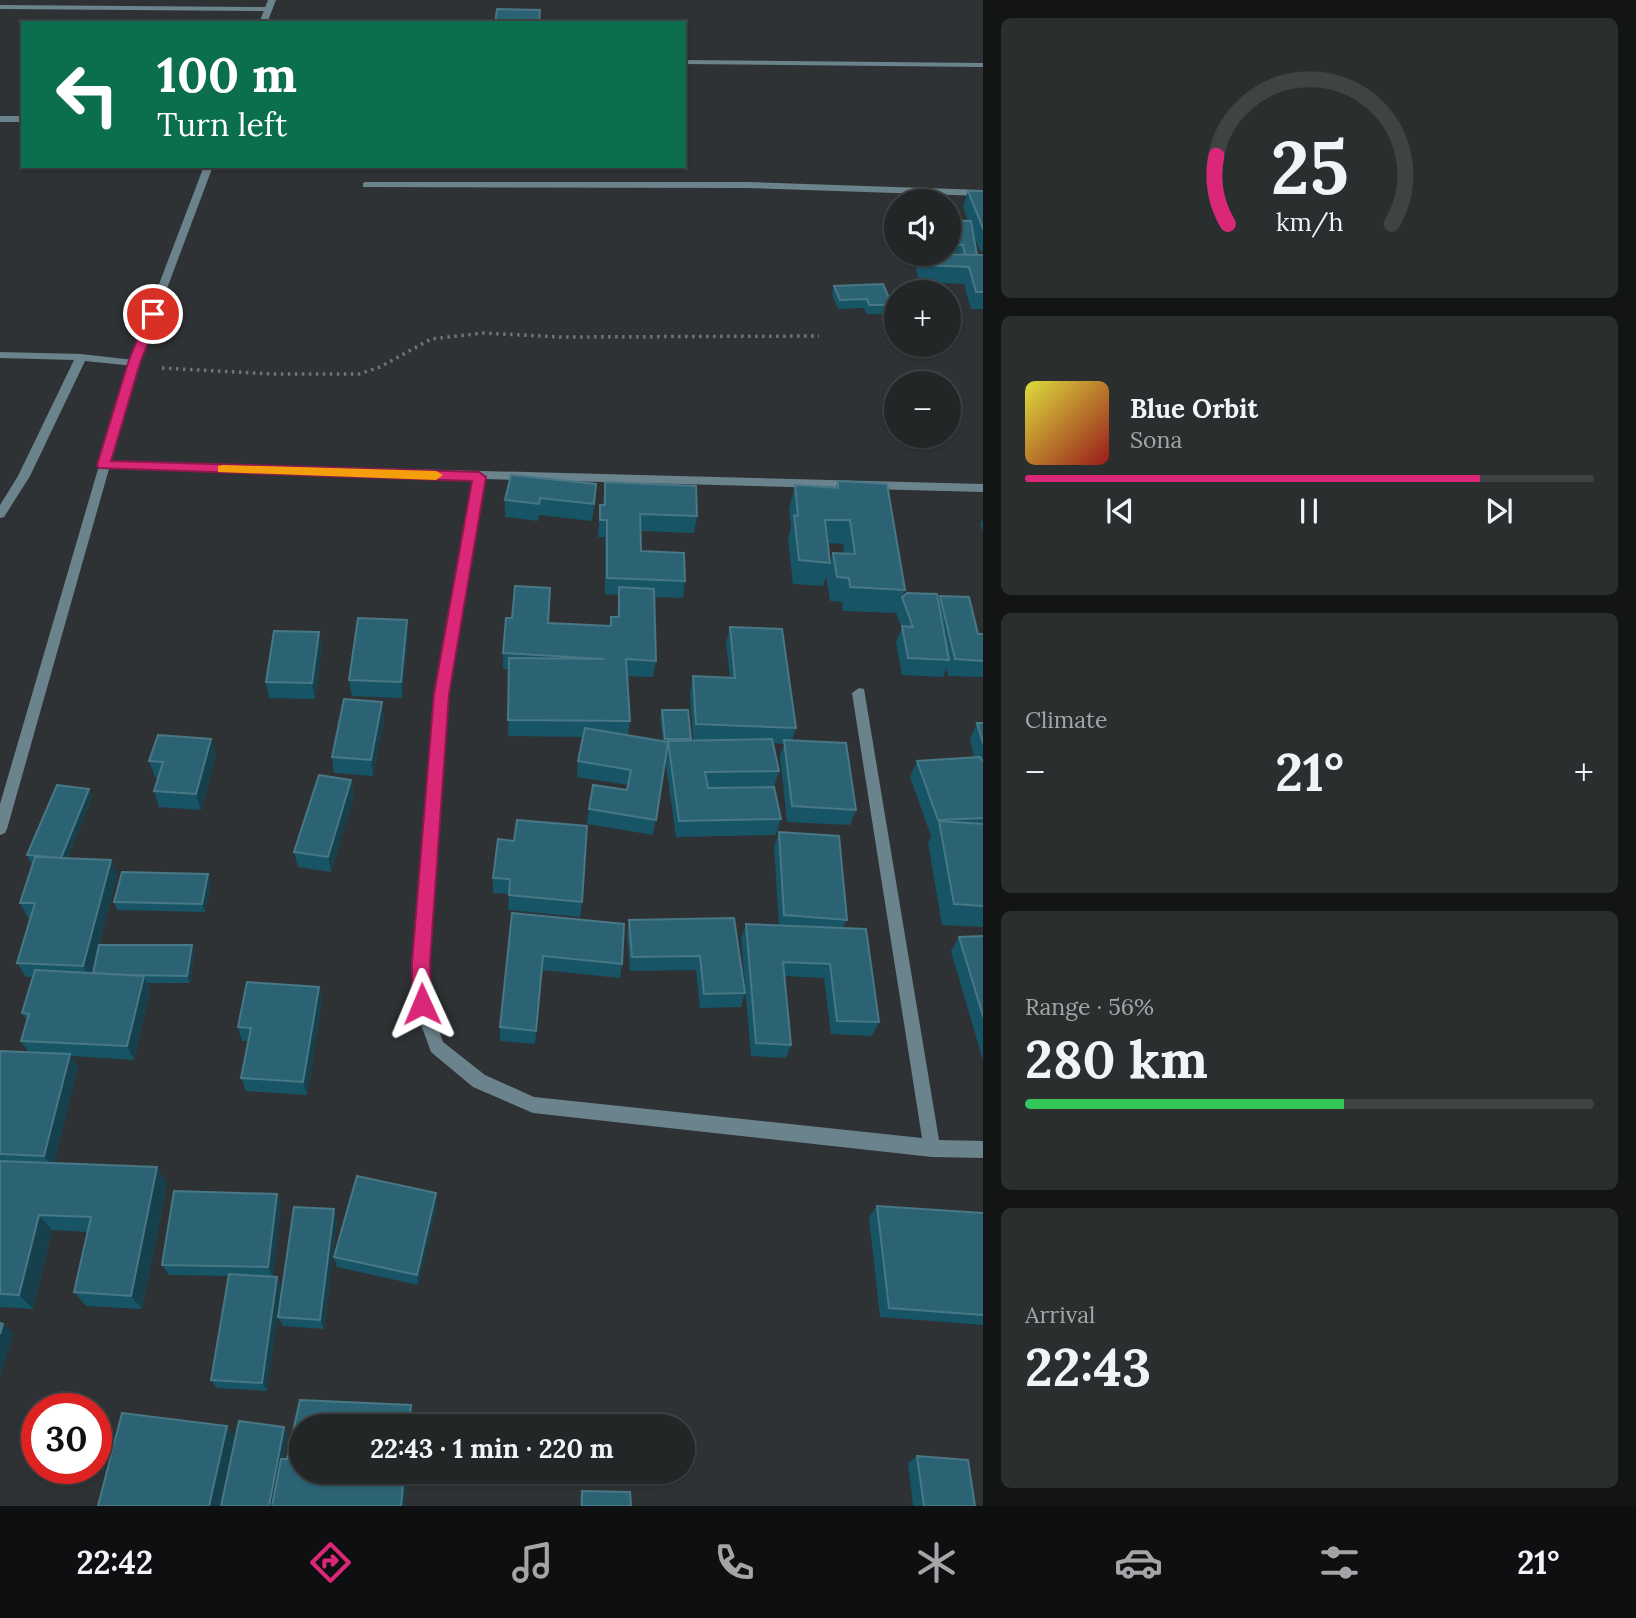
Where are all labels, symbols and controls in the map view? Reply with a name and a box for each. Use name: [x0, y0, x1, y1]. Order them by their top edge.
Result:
text: 100 m: [157, 43, 297, 105]
icon: left: [42, 49, 133, 140]
text: Turn left: [157, 104, 287, 145]
text: 25: [1270, 121, 1349, 214]
map controls: [884, 189, 961, 448]
button: sound: [884, 189, 961, 266]
text: km/h: [1276, 206, 1343, 238]
button: +: [884, 280, 961, 357]
pin: [123, 284, 183, 344]
icon: arrive: [134, 295, 172, 333]
button: −: [884, 371, 961, 448]
text: Blue Orbit: [1130, 392, 1258, 425]
text: Sona: [1130, 425, 1182, 454]
icon: previous: [1101, 492, 1139, 530]
icon: pause: [1290, 492, 1328, 530]
icon: next: [1480, 492, 1518, 530]
text: Climate: [1025, 705, 1107, 734]
text: 21°: [1275, 739, 1344, 805]
text: −: [1025, 748, 1045, 796]
text: +: [1574, 748, 1594, 796]
position arrow: [385, 967, 459, 1041]
text: Range · 56%: [1025, 992, 1154, 1021]
text: 280 km: [1025, 1026, 1208, 1092]
text: Arrival: [1025, 1300, 1095, 1329]
text: 22:43: [1025, 1334, 1151, 1400]
speed limit sign: 30: [21, 1393, 112, 1484]
text: 22:43 · 1 min · 220 m: [370, 1432, 614, 1465]
icon: directions: [306, 1538, 355, 1587]
icon: music: [508, 1538, 557, 1587]
icon: phone: [710, 1538, 759, 1587]
icon: climate: [912, 1538, 961, 1587]
icon: car: [1114, 1538, 1163, 1587]
icon: filters: [1315, 1538, 1364, 1587]
text: 22:42: [76, 1542, 153, 1583]
text: 21°: [1517, 1542, 1560, 1583]

